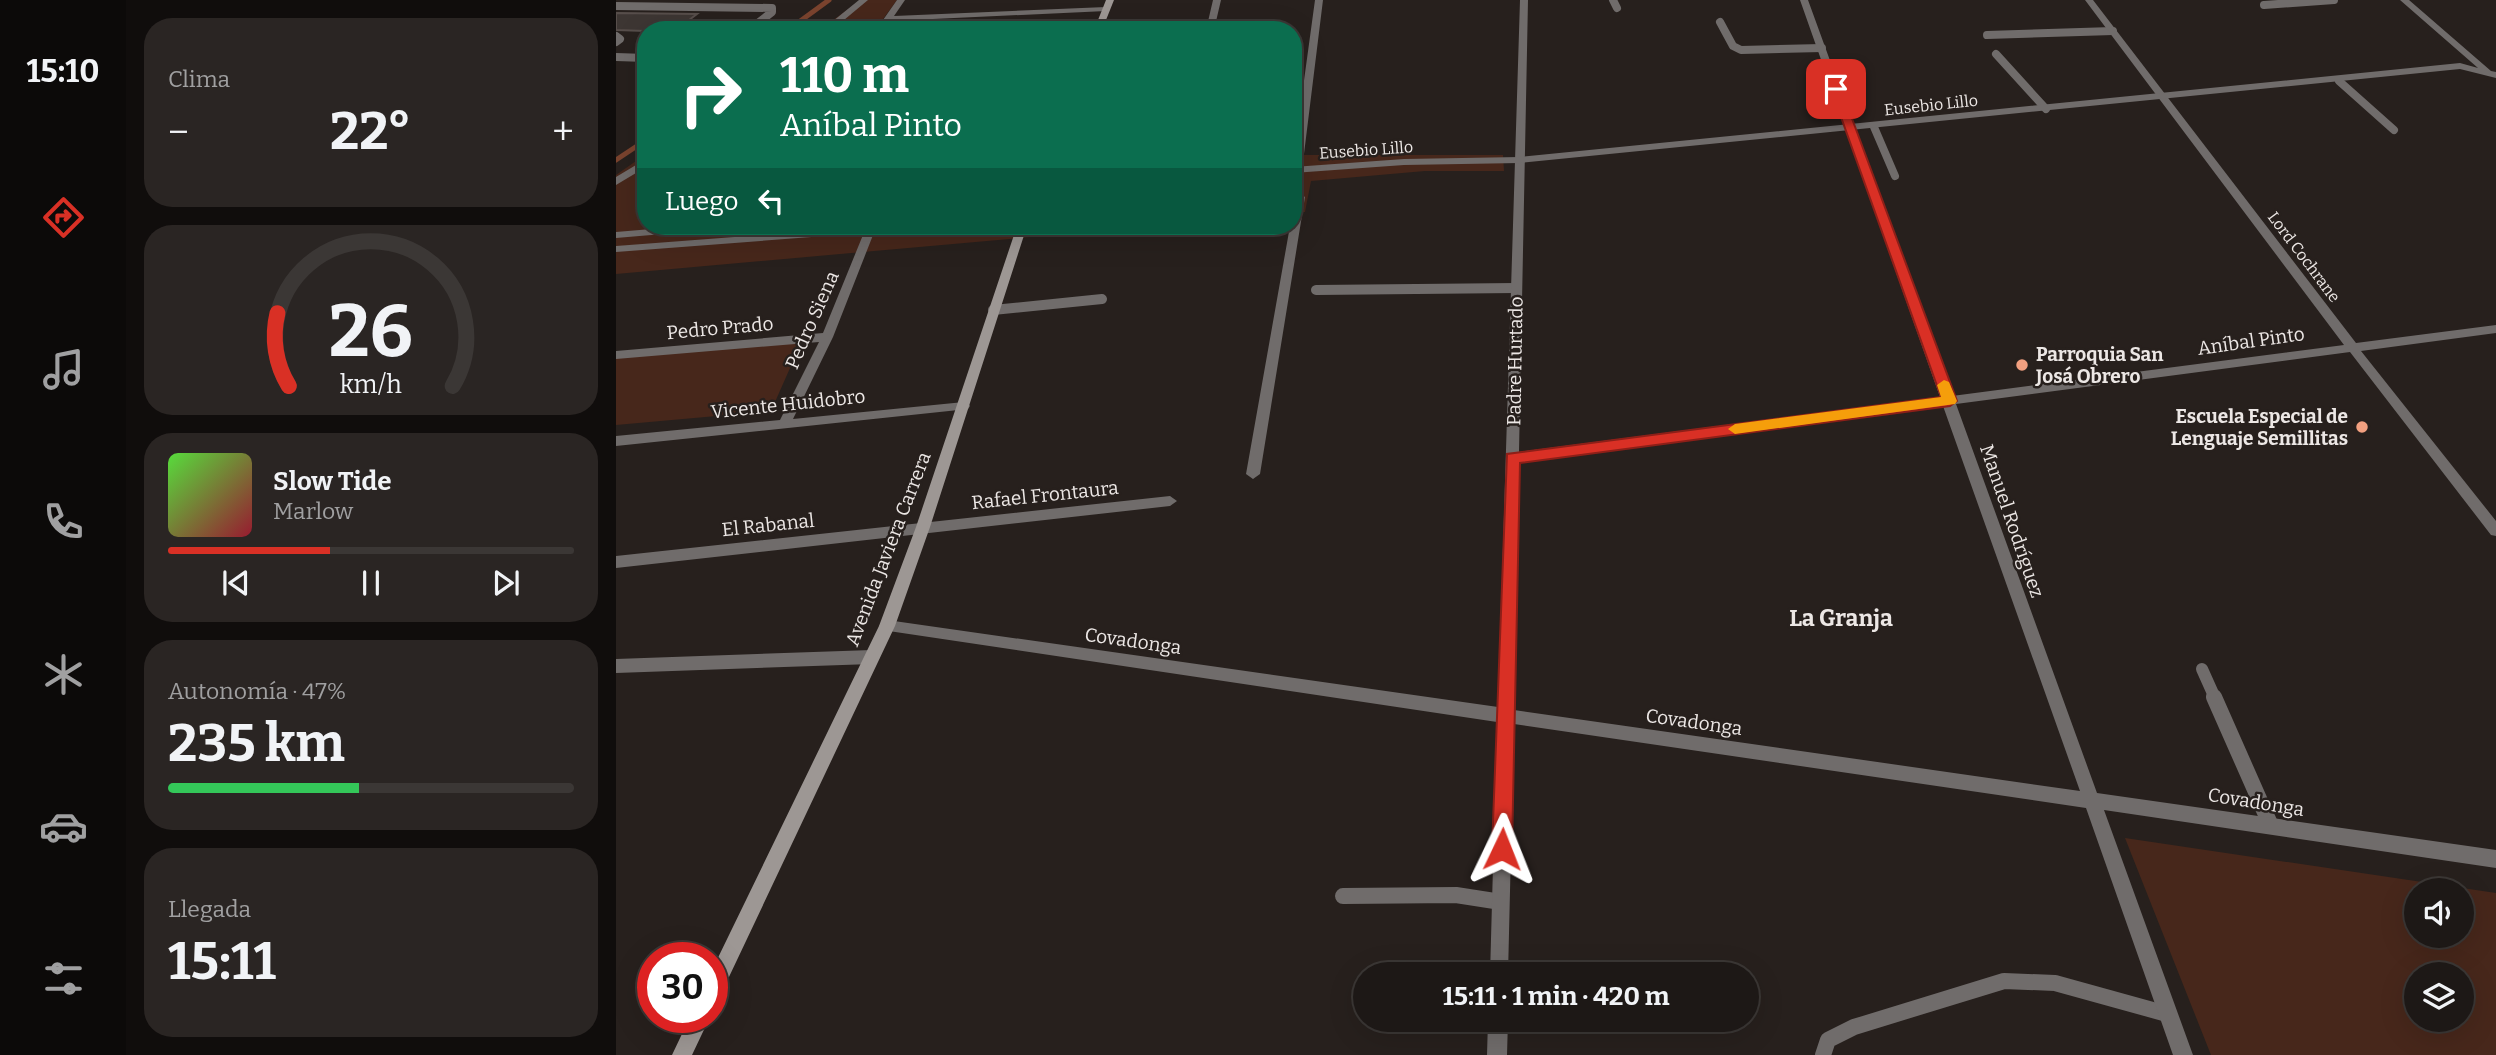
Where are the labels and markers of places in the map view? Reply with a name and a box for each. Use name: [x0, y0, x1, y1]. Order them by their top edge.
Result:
pin: [1806, 59, 1866, 119]
place label: Parroquia San Josá Obrero: [2035, 343, 2164, 388]
marker: Parroquia San Josá Obrero: [2014, 357, 2030, 373]
place label: Escuela Especial de Lenguaje Semillitas: [2171, 405, 2348, 450]
marker: Escuela Especial de Lenguaje Semillitas: [2354, 419, 2370, 435]

